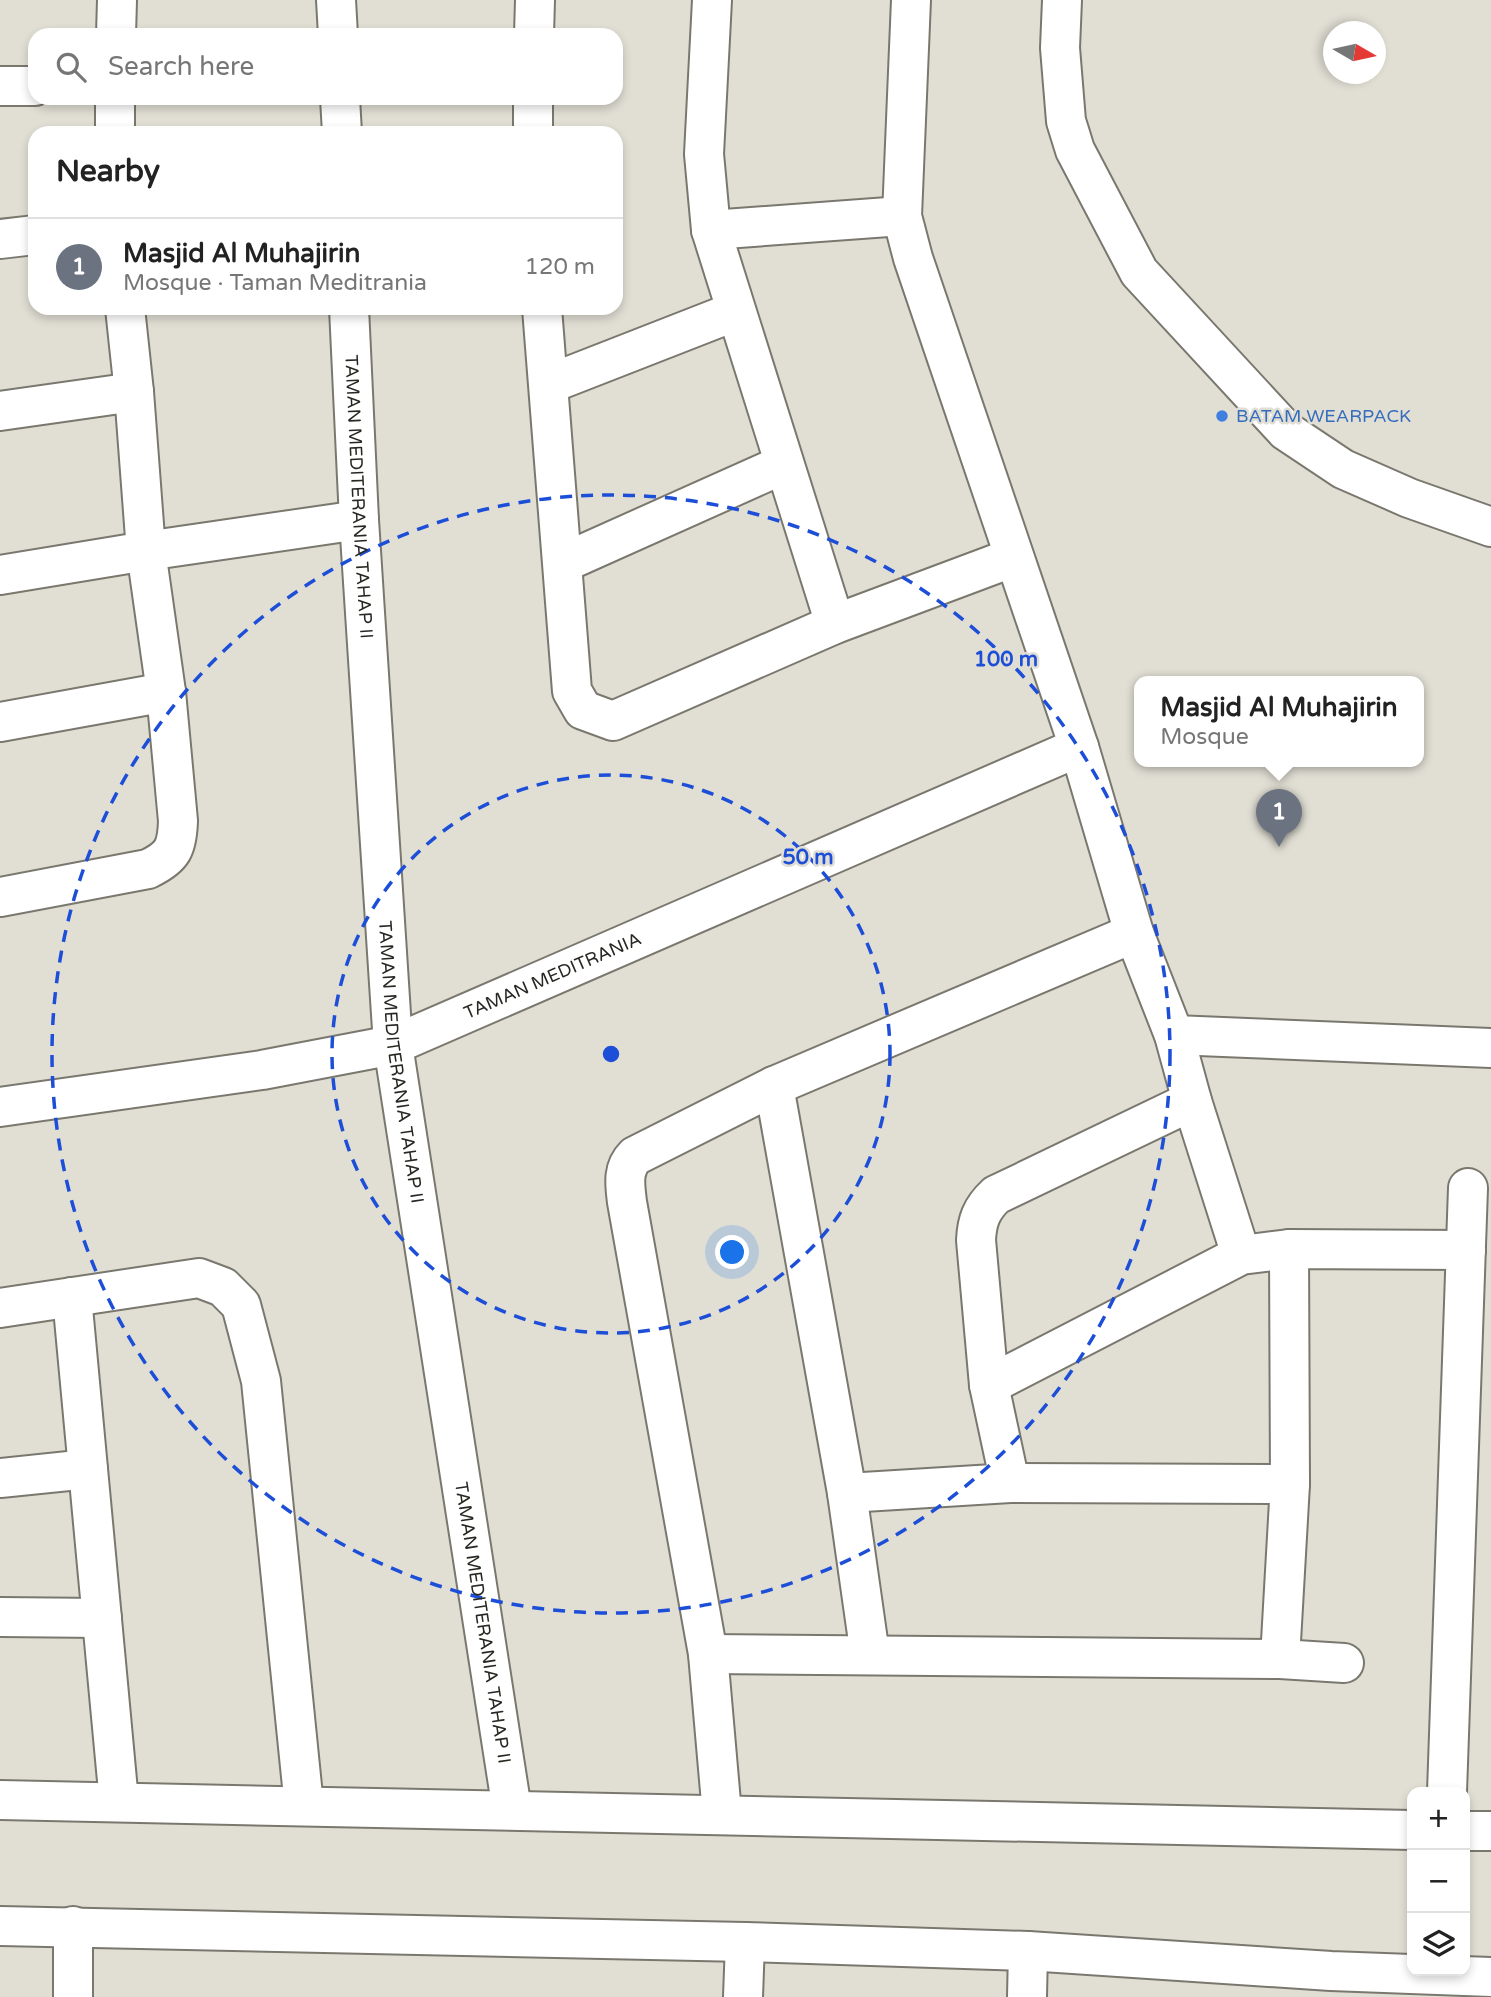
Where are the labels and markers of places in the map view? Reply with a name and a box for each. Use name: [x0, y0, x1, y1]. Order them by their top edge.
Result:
place label: BATAM WEARPACK: [1236, 405, 1411, 427]
marker: BATAM WEARPACK: [1214, 408, 1230, 424]
pin: 1: [1256, 789, 1302, 847]
centre of rings: [599, 1042, 623, 1066]

